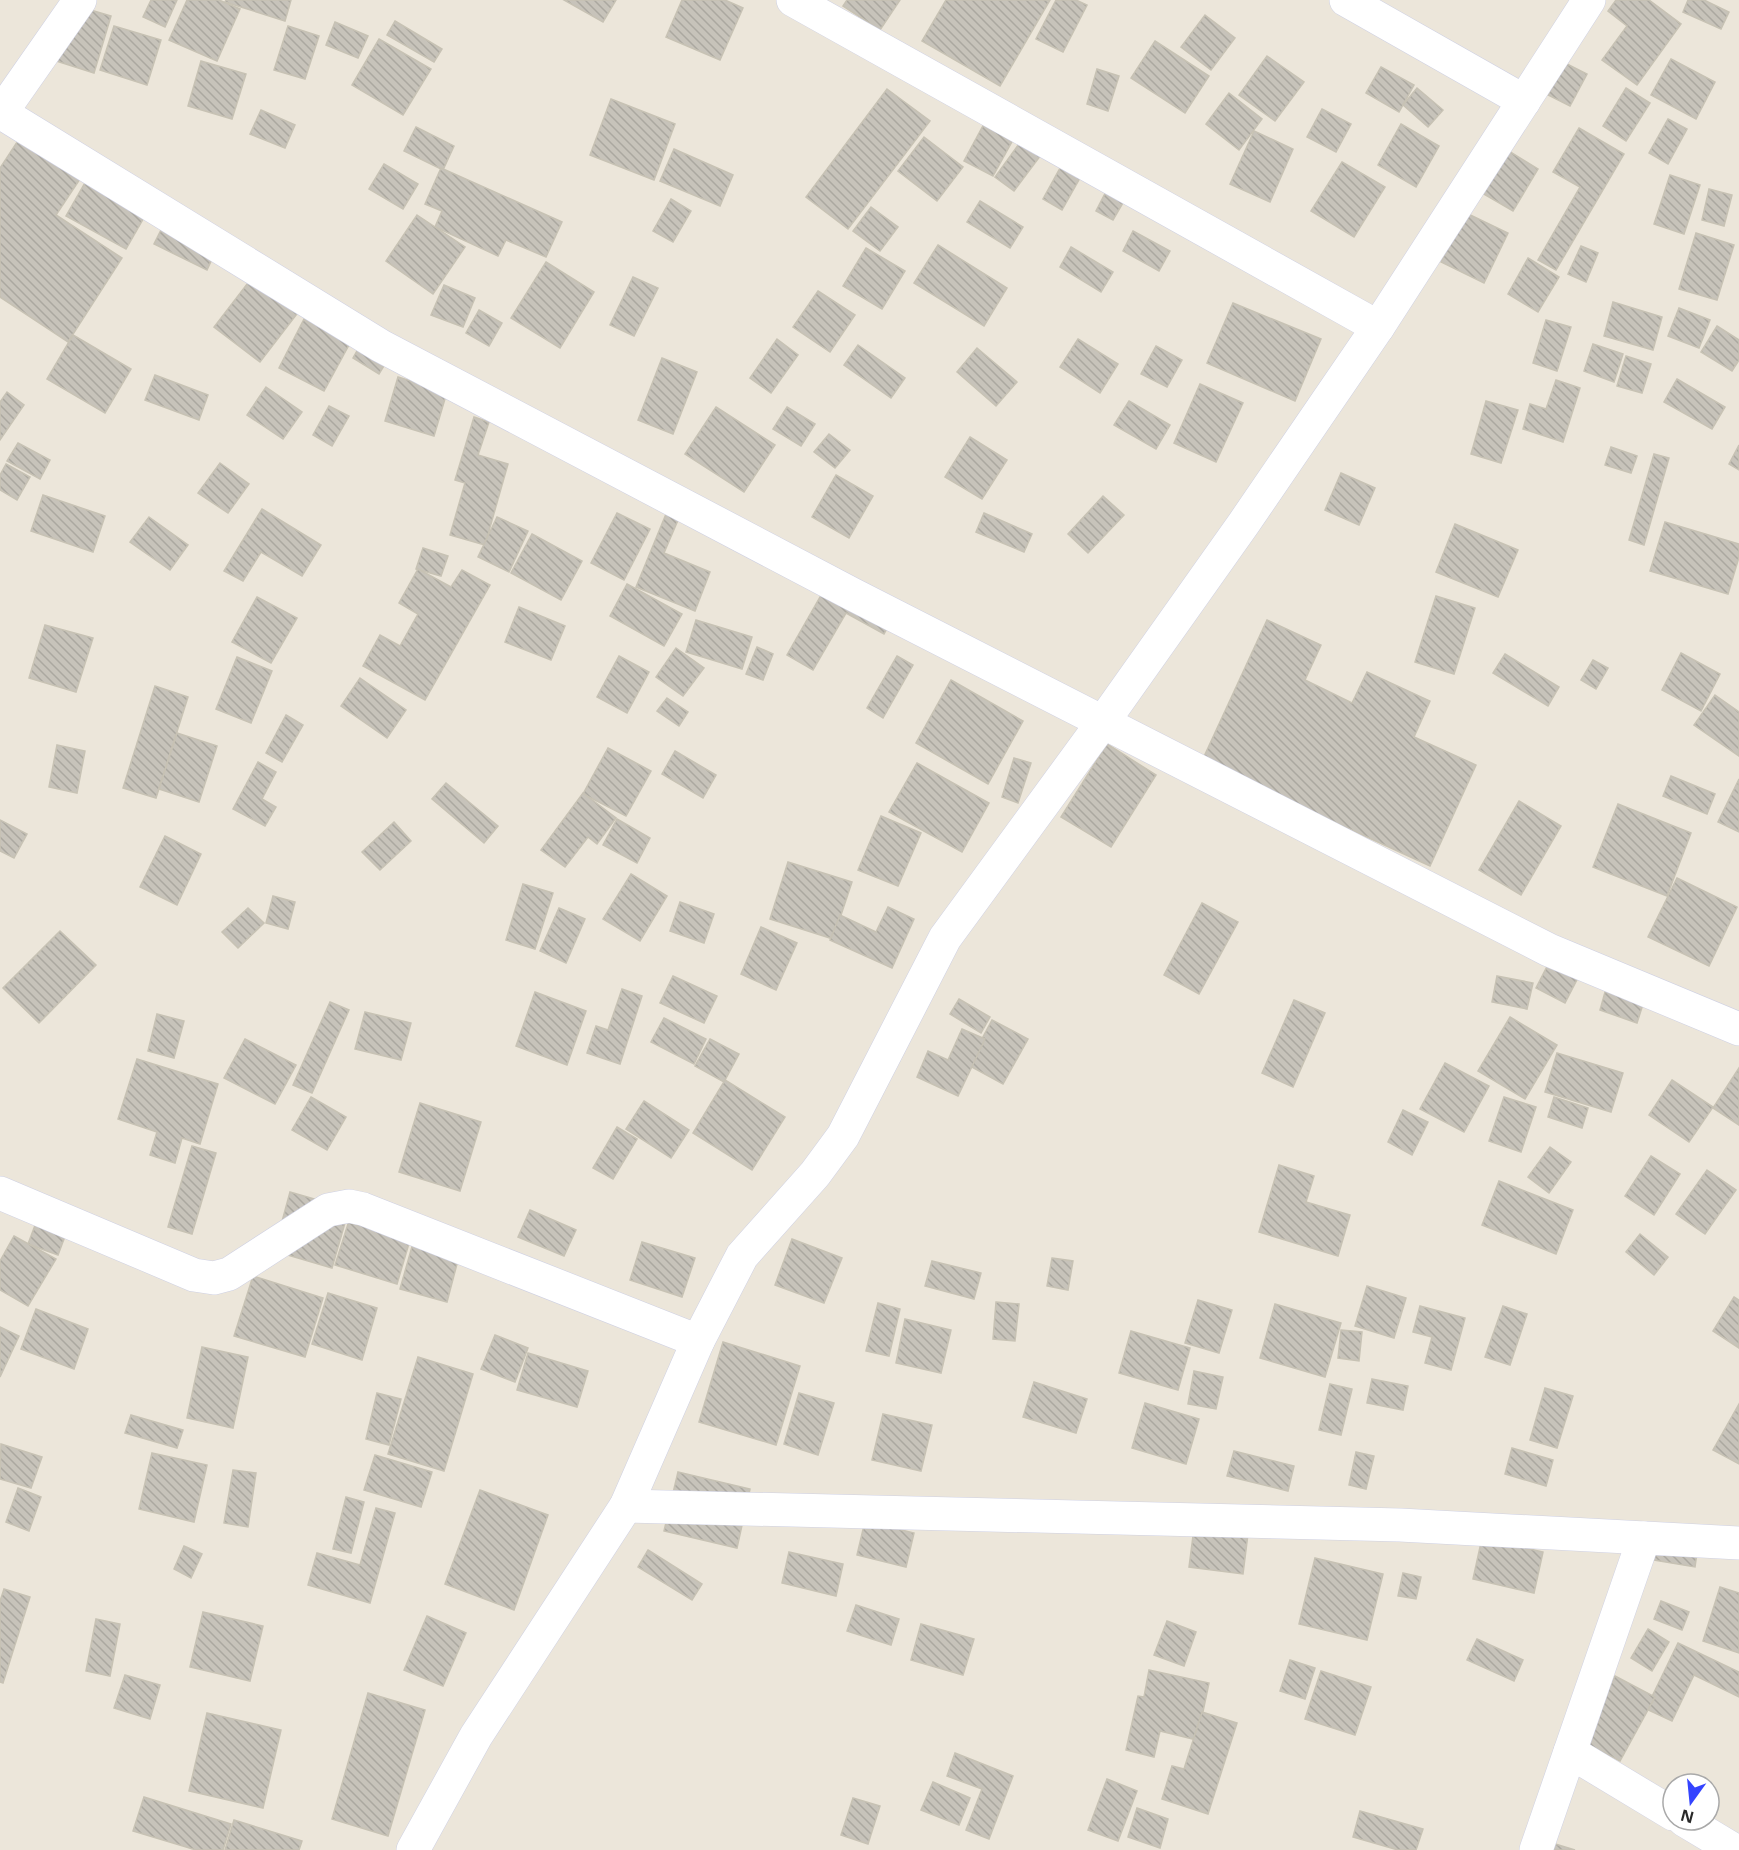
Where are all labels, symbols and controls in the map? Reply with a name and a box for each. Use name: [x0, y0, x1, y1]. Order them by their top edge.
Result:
north arrow: [1661, 1772, 1721, 1832]
text: N: [1678, 1804, 1696, 1829]

